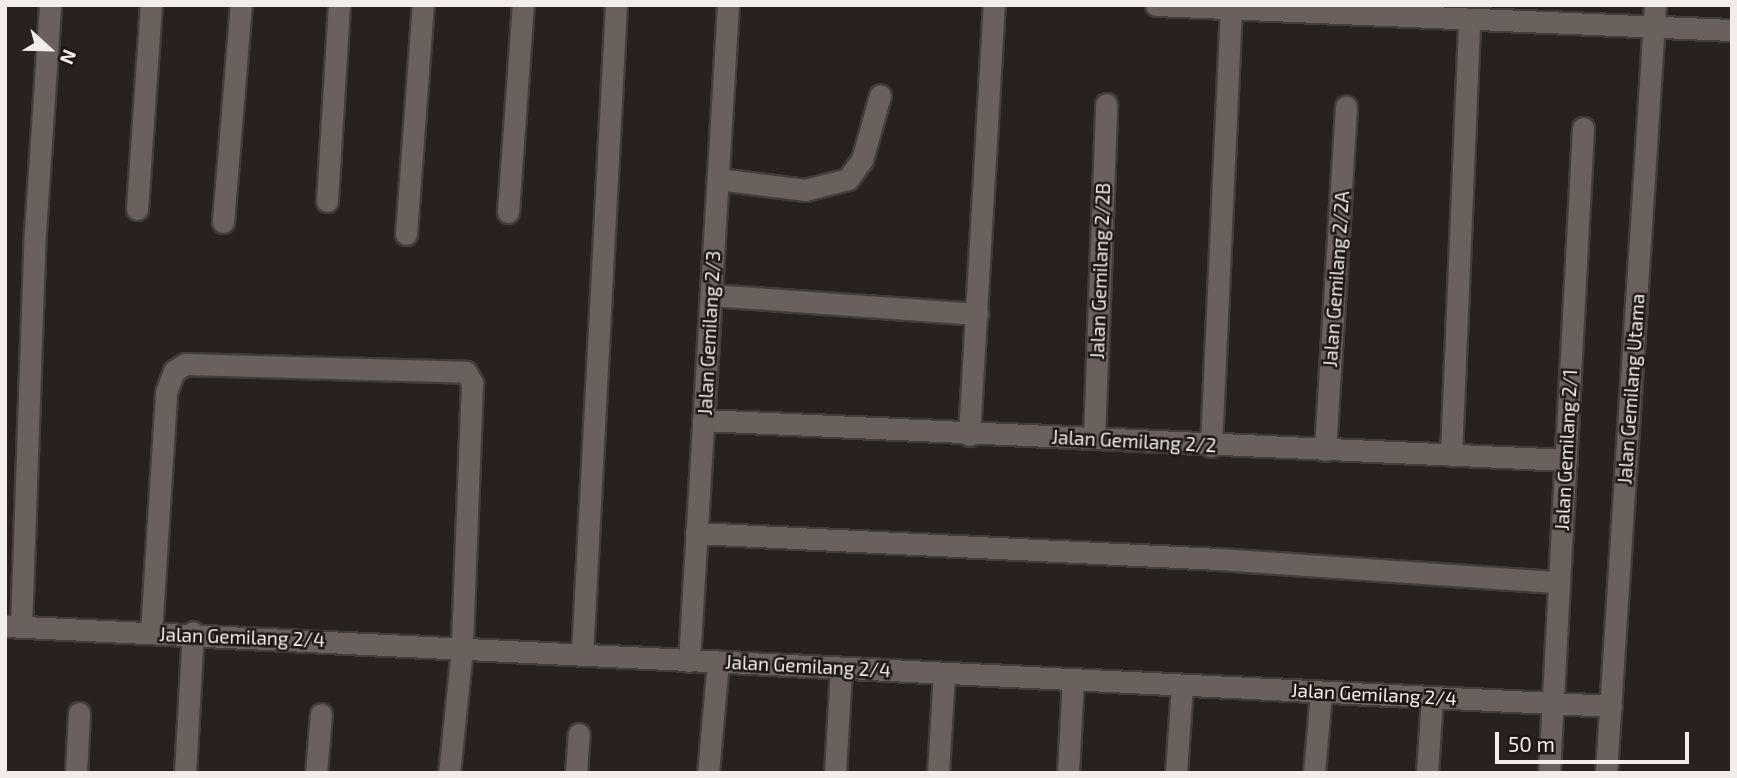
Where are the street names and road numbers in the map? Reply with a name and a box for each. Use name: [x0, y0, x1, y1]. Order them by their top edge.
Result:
street label: Jalan Gemilang 2/2B: [1086, 182, 1114, 360]
street label: Jalan Gemilang 2/2A: [1318, 190, 1354, 368]
street label: Jalan Gemilang 2/3: [693, 250, 725, 416]
street label: Jalan Gemilang Utama: [1613, 293, 1649, 485]
street label: Jalan Gemilang 2/1: [1550, 369, 1582, 531]
street label: Jalan Gemilang 2/2: [1051, 425, 1217, 457]
street label: Jalan Gemilang 2/4: [159, 623, 325, 651]
street label: Jalan Gemilang 2/4: [725, 650, 891, 682]
street label: Jalan Gemilang 2/4: [1291, 678, 1457, 710]

